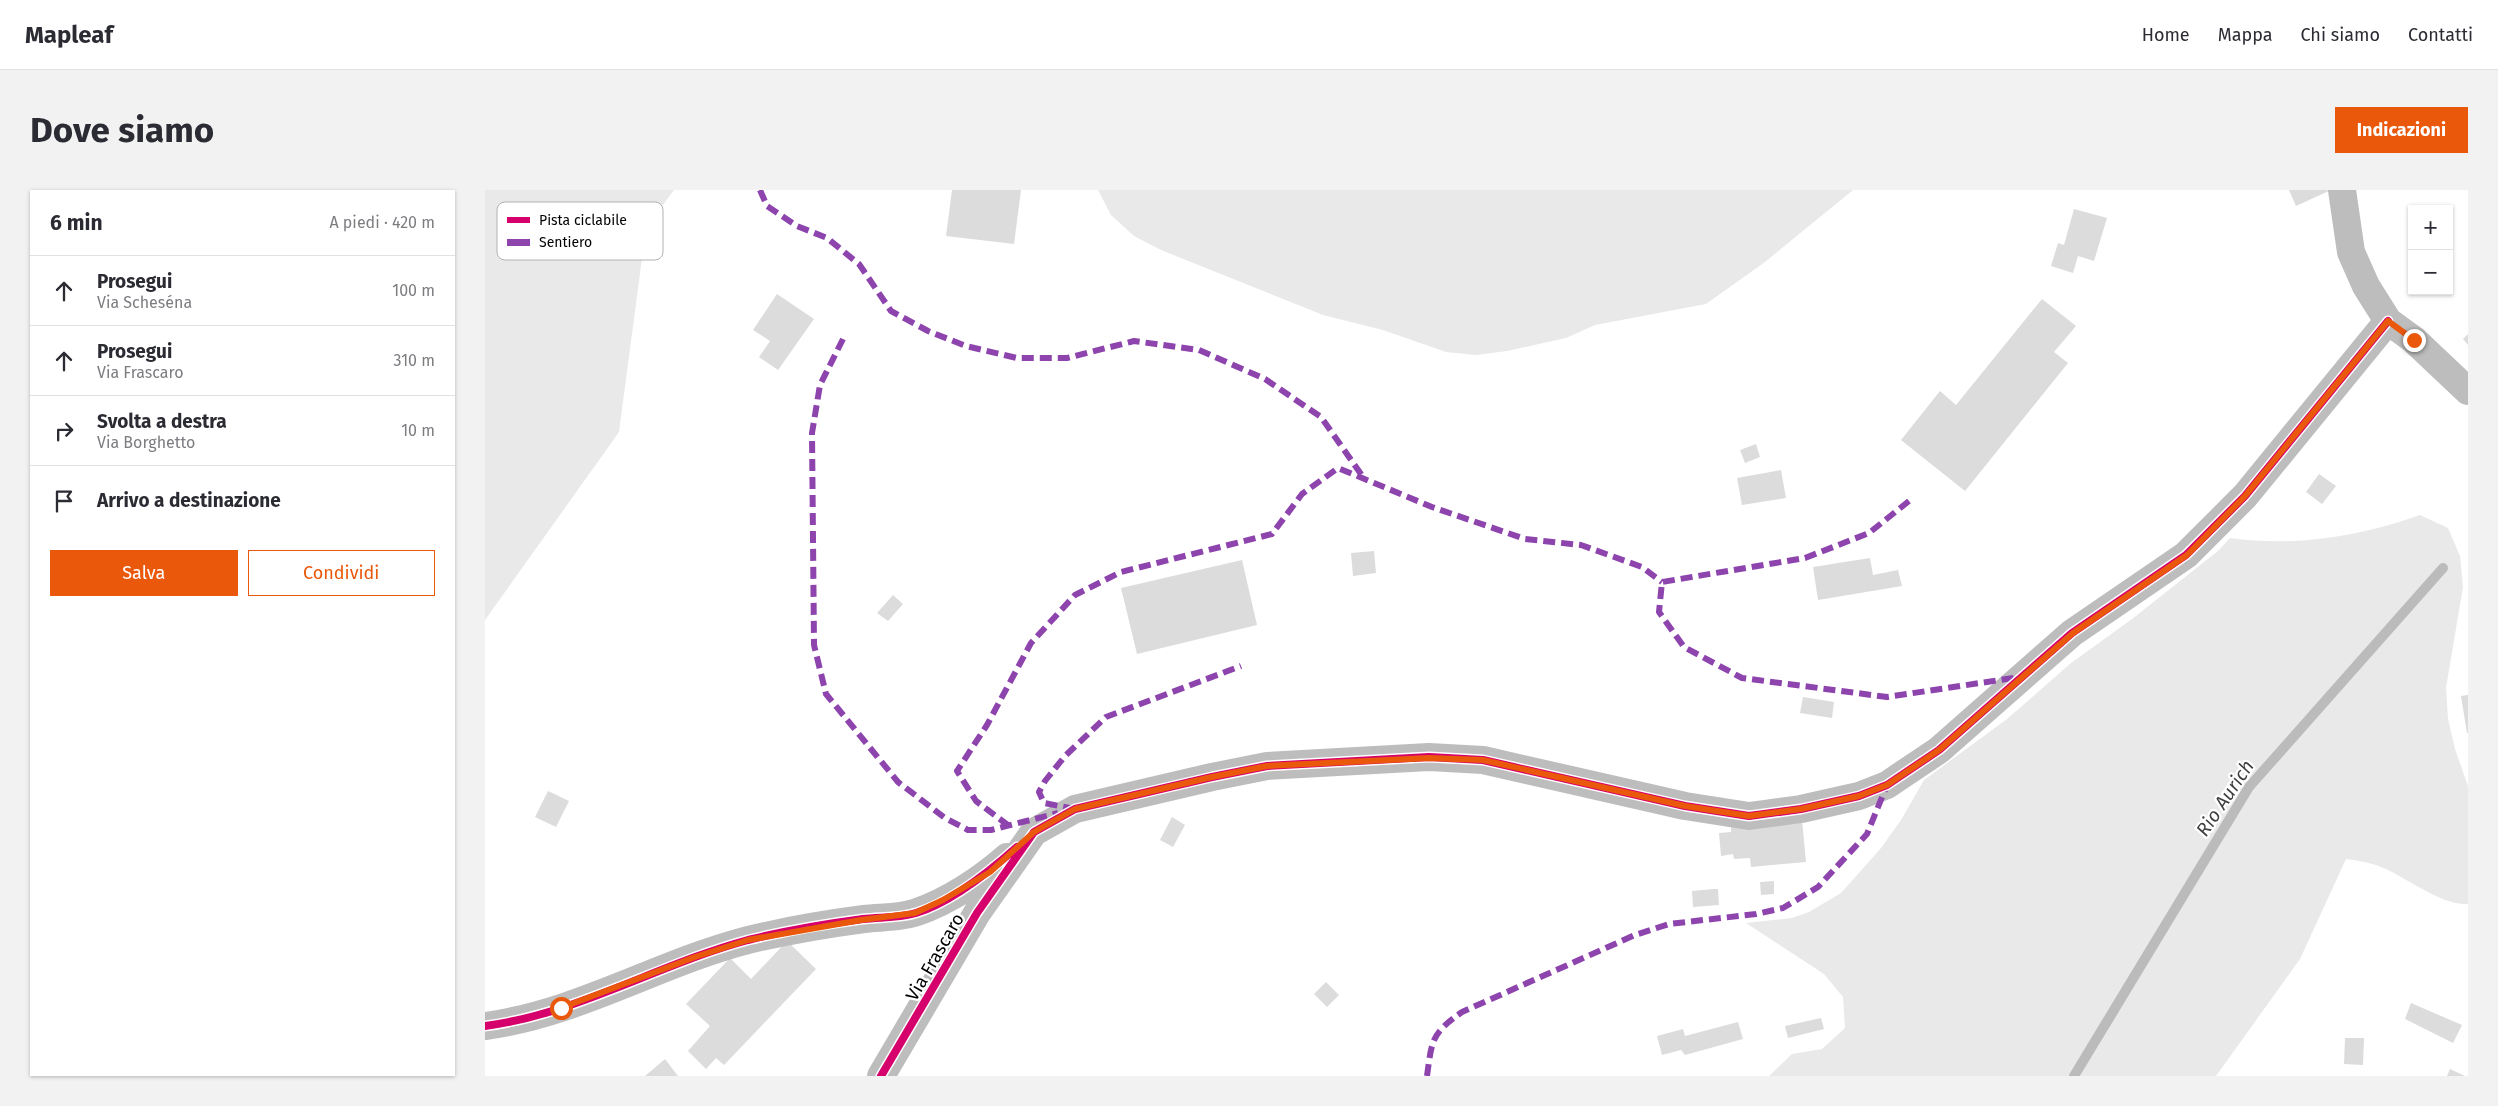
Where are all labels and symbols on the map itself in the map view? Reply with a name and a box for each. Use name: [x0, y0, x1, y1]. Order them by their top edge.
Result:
legend: [497, 202, 663, 260]
text: Pista ciclabile: [539, 212, 627, 229]
text: Sentiero: [539, 234, 592, 251]
route end: [2403, 329, 2426, 352]
water label: Rio Aurich: [2191, 756, 2259, 840]
street label: Via Frascaro: [901, 909, 969, 1005]
route start: [550, 997, 573, 1020]

